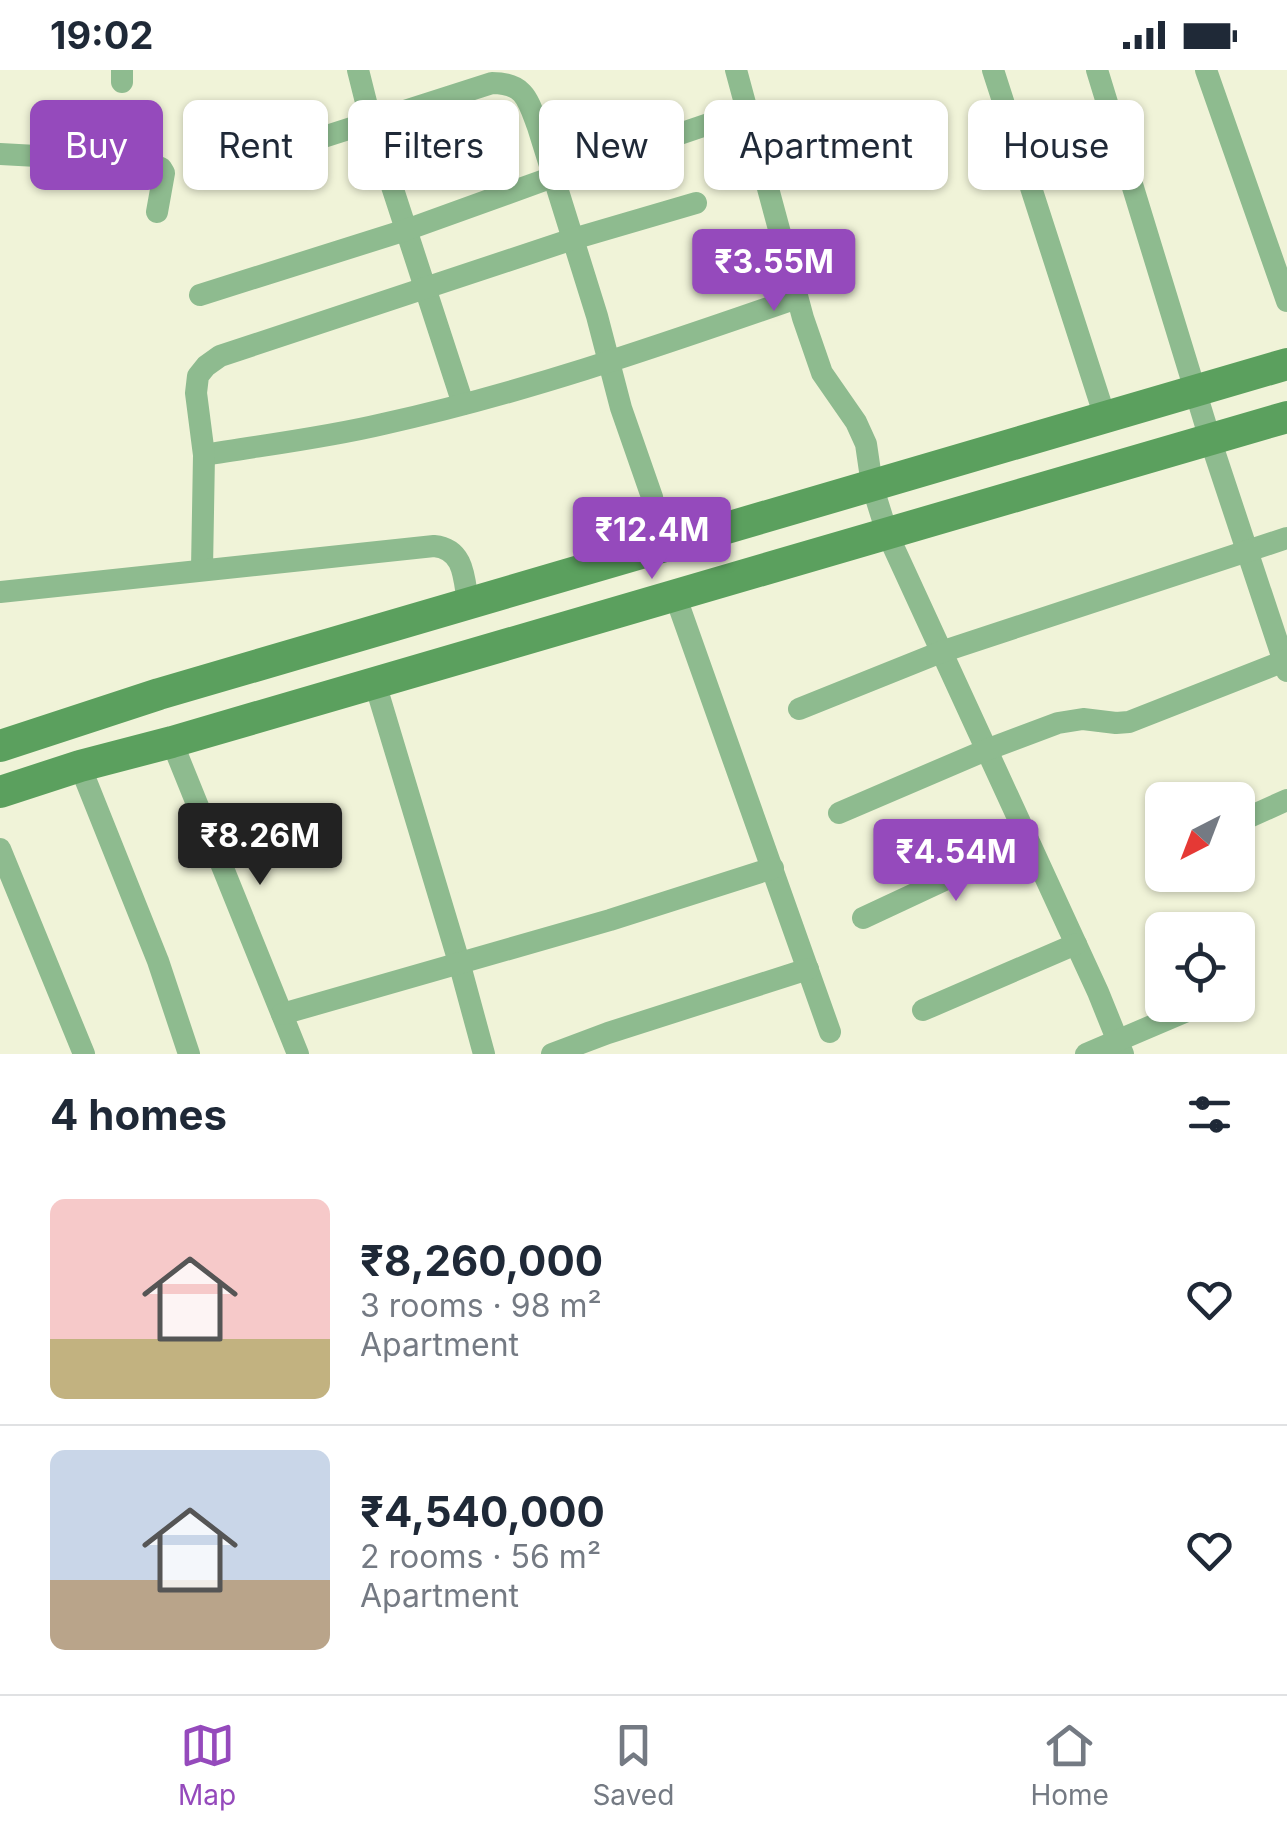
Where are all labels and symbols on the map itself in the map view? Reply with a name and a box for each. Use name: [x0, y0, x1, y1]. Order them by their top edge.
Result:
pin: ₹3.55M: [693, 229, 855, 314]
pin: ₹12.4M: [571, 497, 733, 582]
north arrow: [1145, 782, 1255, 892]
pin: ₹8.26M: [179, 803, 341, 888]
pin: ₹4.54M: [875, 819, 1037, 904]

